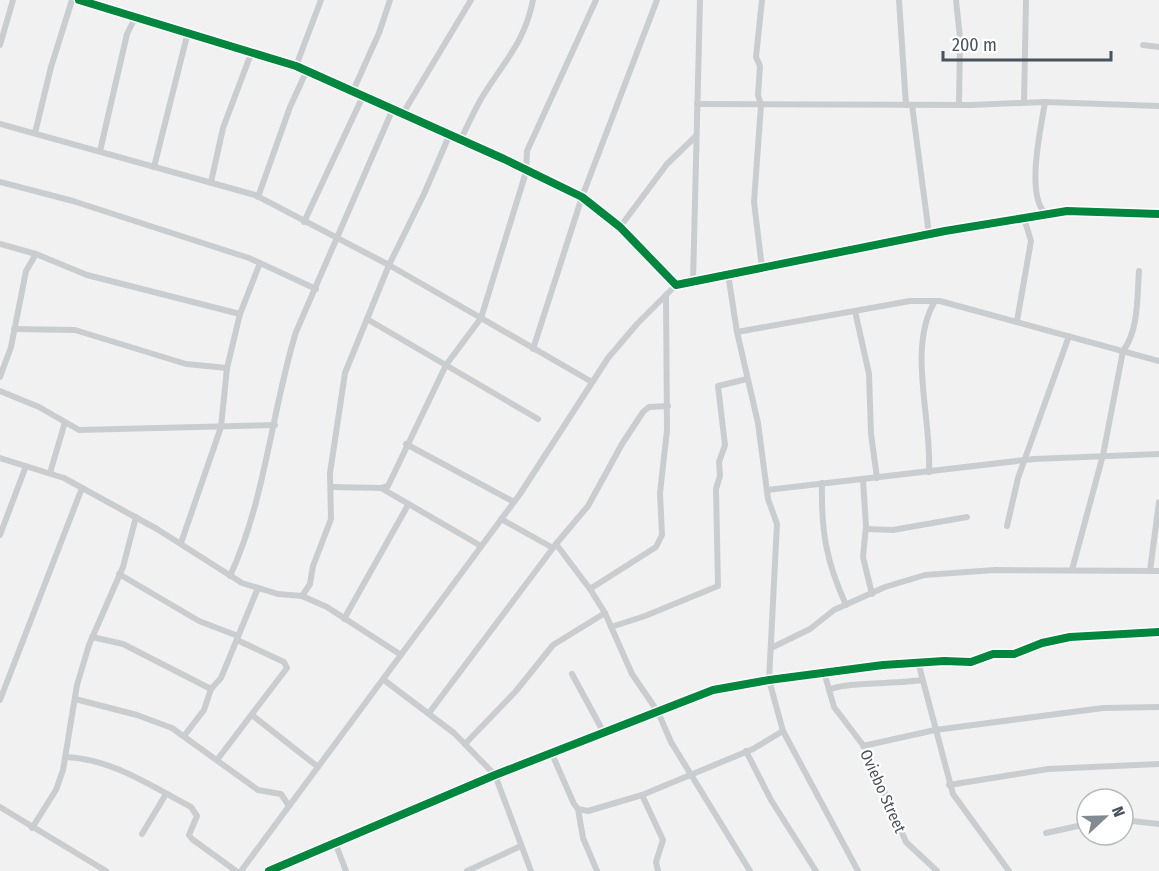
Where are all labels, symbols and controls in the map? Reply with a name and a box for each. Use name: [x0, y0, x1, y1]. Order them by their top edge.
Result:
scale bar: [943, 24, 1111, 62]
text: 200 m: [952, 34, 997, 56]
street label: Oviebo Street: [856, 746, 910, 836]
north arrow: [1075, 787, 1135, 847]
text: N: [1108, 804, 1129, 820]

